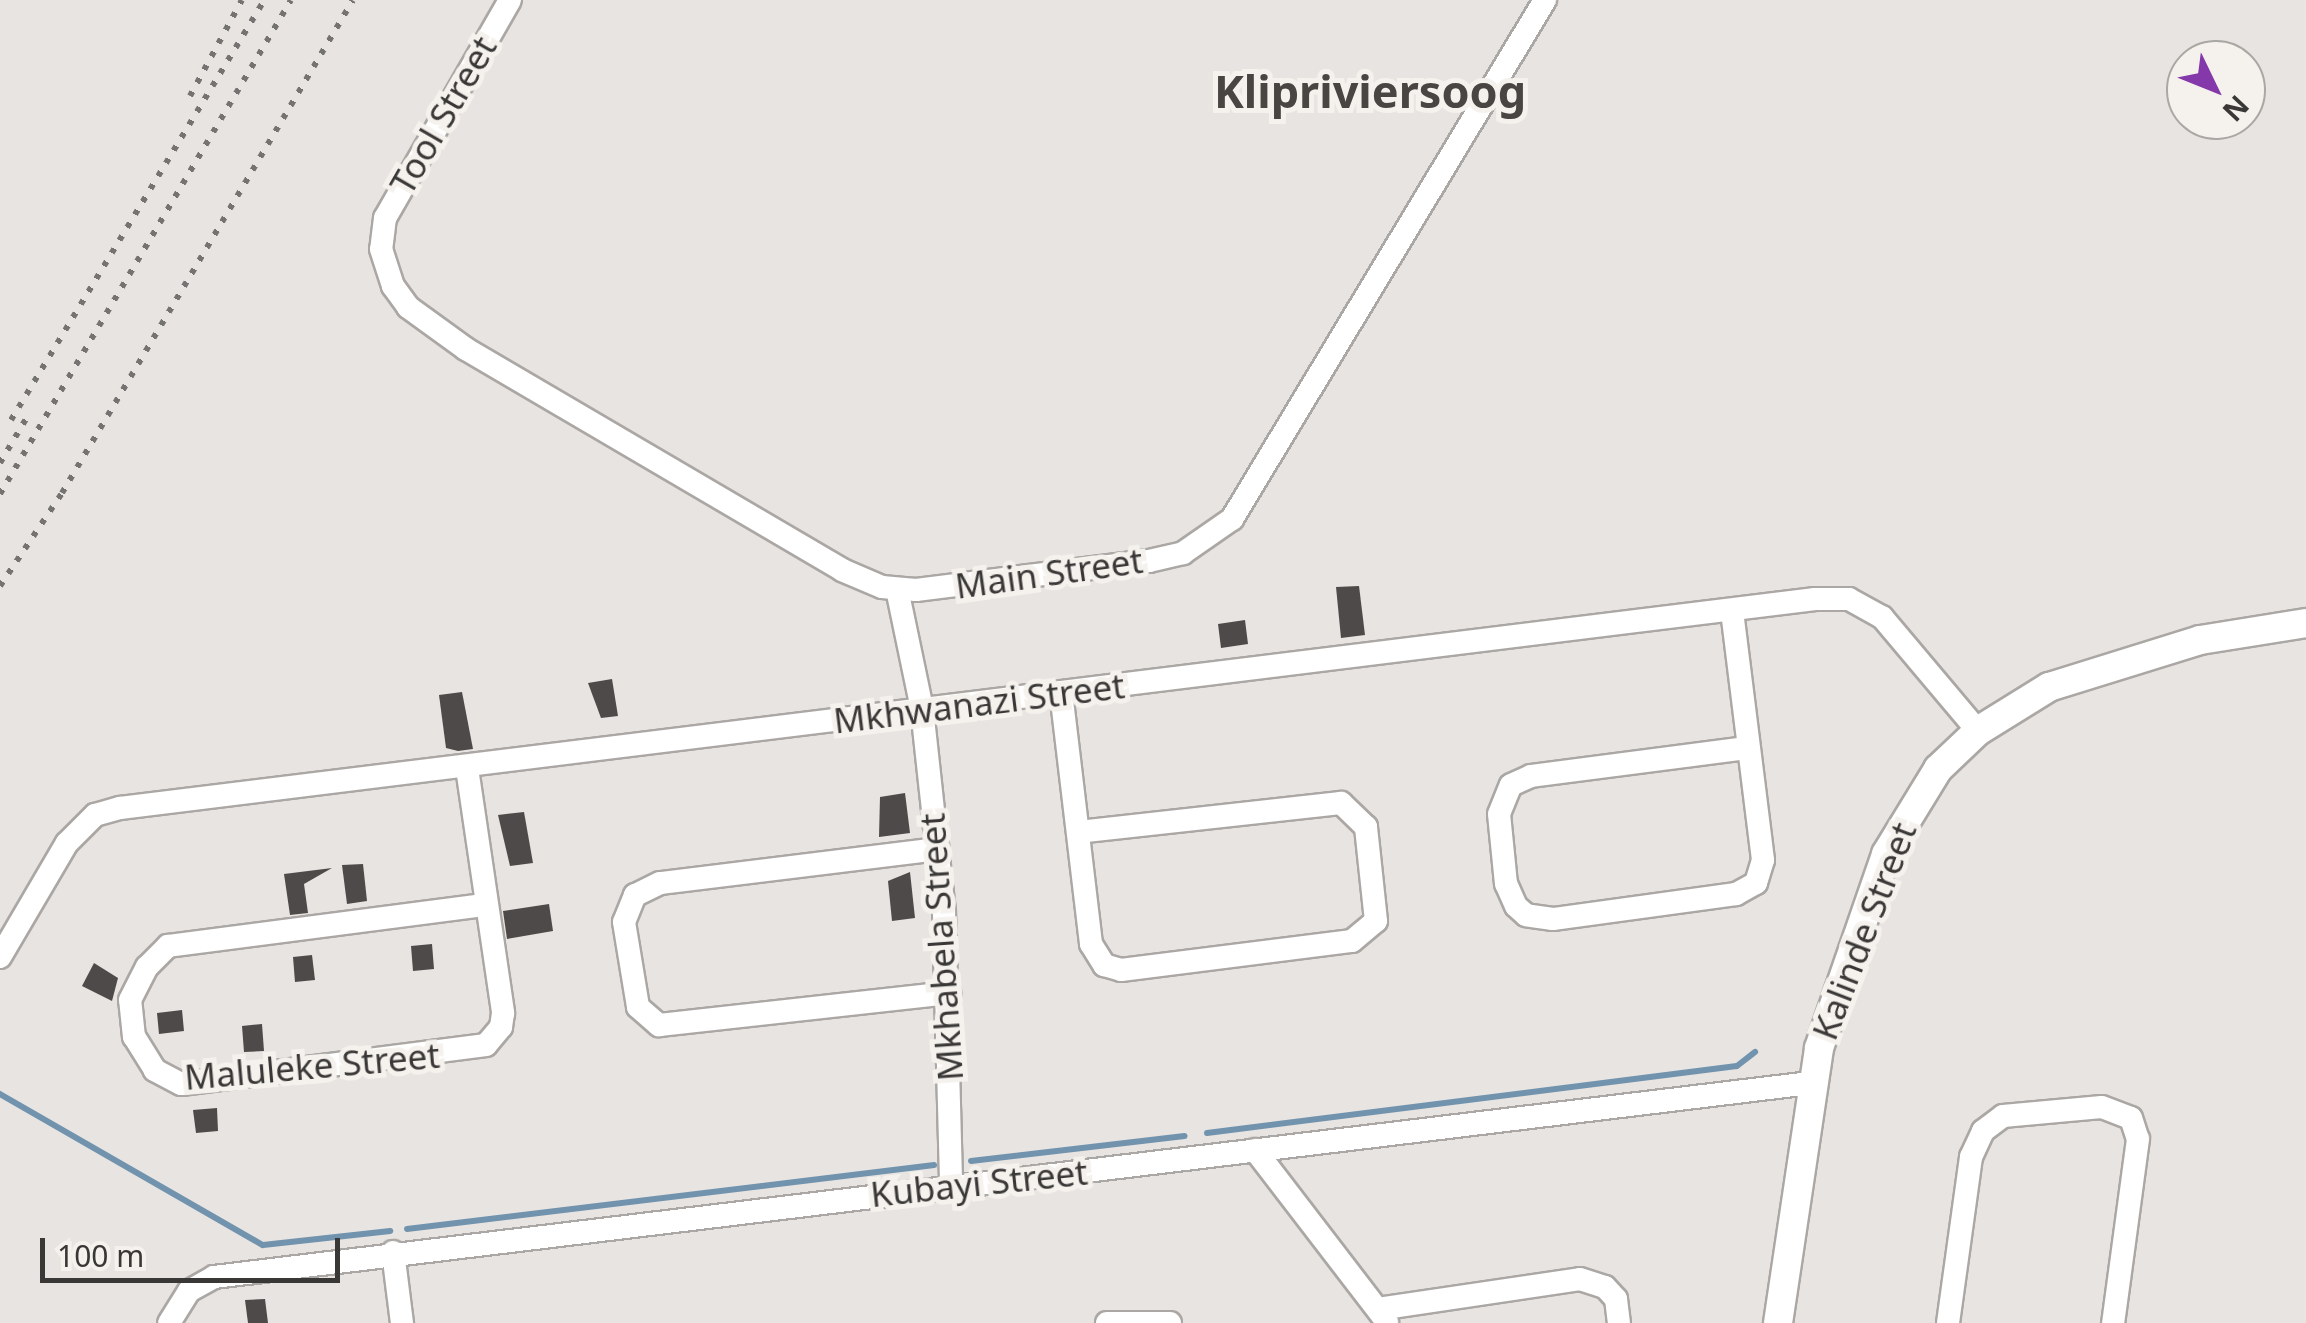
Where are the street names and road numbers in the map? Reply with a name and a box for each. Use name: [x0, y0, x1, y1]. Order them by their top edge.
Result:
street label: Tool Street: [381, 29, 505, 201]
street label: Main Street: [953, 539, 1145, 607]
street label: Mkhwanazi Street: [831, 664, 1127, 742]
street label: Mkhabela Street: [911, 812, 971, 1082]
street label: Kalinde Street: [1803, 817, 1925, 1045]
street label: Maluleke Street: [183, 1034, 441, 1098]
street label: Kubayi Street: [868, 1151, 1090, 1215]

